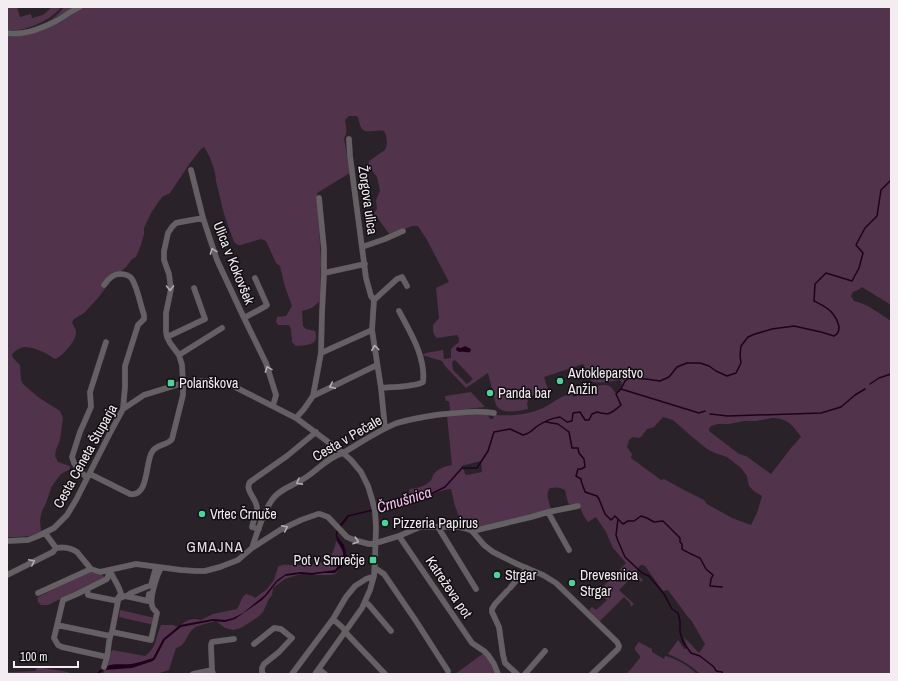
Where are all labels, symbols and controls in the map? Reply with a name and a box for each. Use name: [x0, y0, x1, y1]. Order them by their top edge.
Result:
street label: Žorgova ulica: [354, 164, 382, 236]
street label: Ulica v Kokovšek: [209, 219, 259, 307]
one-way arrow: [210, 247, 218, 254]
one-way arrow: [166, 285, 174, 291]
one-way arrow: [371, 345, 380, 351]
place label: Avtokleparstvo Anžin: [567, 364, 643, 398]
one-way arrow: [264, 365, 273, 372]
place label: Polanškova: [179, 374, 239, 392]
marker: Avtokleparstvo Anžin: [555, 376, 565, 386]
marker: Polanškova: [166, 378, 176, 388]
one-way arrow: [329, 381, 337, 389]
place label: Panda bar: [498, 384, 551, 402]
marker: Panda bar: [485, 388, 495, 398]
street label: Cesta Ceneta Štuparja: [49, 400, 121, 511]
street label: Cesta v Pečale: [309, 411, 385, 465]
one-way arrow: [296, 477, 303, 484]
water label: Črnušnica: [374, 481, 434, 518]
place label: Vrtec Črnuče: [210, 505, 277, 523]
marker: Vrtec Črnuče: [197, 509, 207, 519]
place label: Pizzeria Papirus: [393, 514, 478, 532]
marker: Pizzeria Papirus: [380, 518, 390, 528]
one-way arrow: [281, 525, 288, 533]
district label: GMAJNA: [186, 536, 244, 557]
one-way arrow: [352, 536, 359, 544]
place label: Pot v Smrečje: [294, 551, 365, 569]
street label: Katreževa pot: [422, 553, 476, 621]
marker: Pot v Smrečje: [368, 555, 378, 565]
one-way arrow: [28, 559, 35, 567]
place label: Strgar: [505, 566, 536, 584]
place label: Drevesnica Strgar: [580, 566, 639, 600]
marker: Strgar: [492, 570, 502, 580]
marker: Drevesnica Strgar: [567, 578, 577, 588]
scale bar: [14, 643, 78, 669]
text: 100 m: [20, 649, 47, 665]

